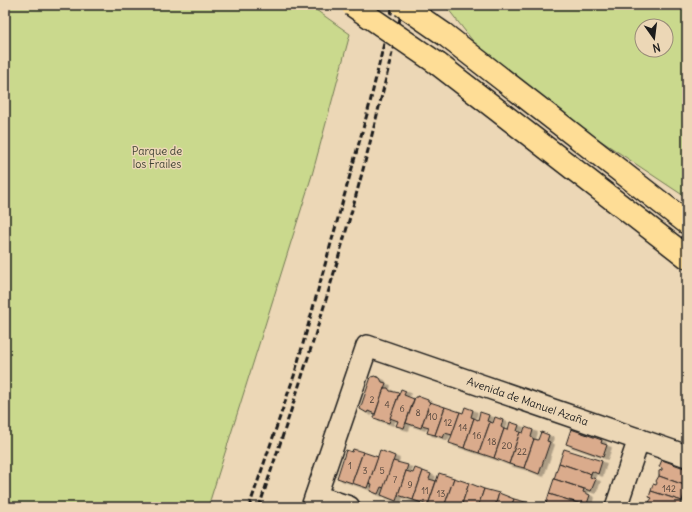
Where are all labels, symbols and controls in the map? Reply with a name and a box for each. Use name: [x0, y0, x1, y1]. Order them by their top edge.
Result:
north arrow: [634, 18, 674, 58]
text: N: [651, 40, 662, 55]
park label: Parque de los Frailes: [132, 144, 182, 171]
street label: Avenida de Manuel Azaña: [465, 374, 590, 429]
house number: 2: [370, 394, 375, 405]
house number: 4: [384, 399, 390, 410]
house number: 6: [399, 403, 405, 414]
house number: 8: [415, 407, 421, 418]
house number: 10: [428, 411, 438, 422]
house number: 12: [444, 417, 452, 428]
house number: 14: [459, 422, 467, 433]
house number: 16: [473, 430, 481, 441]
house number: 18: [488, 436, 496, 447]
house number: 20: [502, 440, 513, 451]
house number: 22: [517, 446, 527, 457]
house number: 1: [348, 460, 352, 471]
house number: 3: [362, 465, 368, 476]
house number: 5: [379, 465, 385, 476]
house number: 7: [393, 474, 398, 485]
house number: 9: [407, 479, 413, 490]
house number: 142: [662, 483, 676, 494]
house number: 11: [421, 485, 429, 496]
house number: 13: [437, 488, 445, 499]

